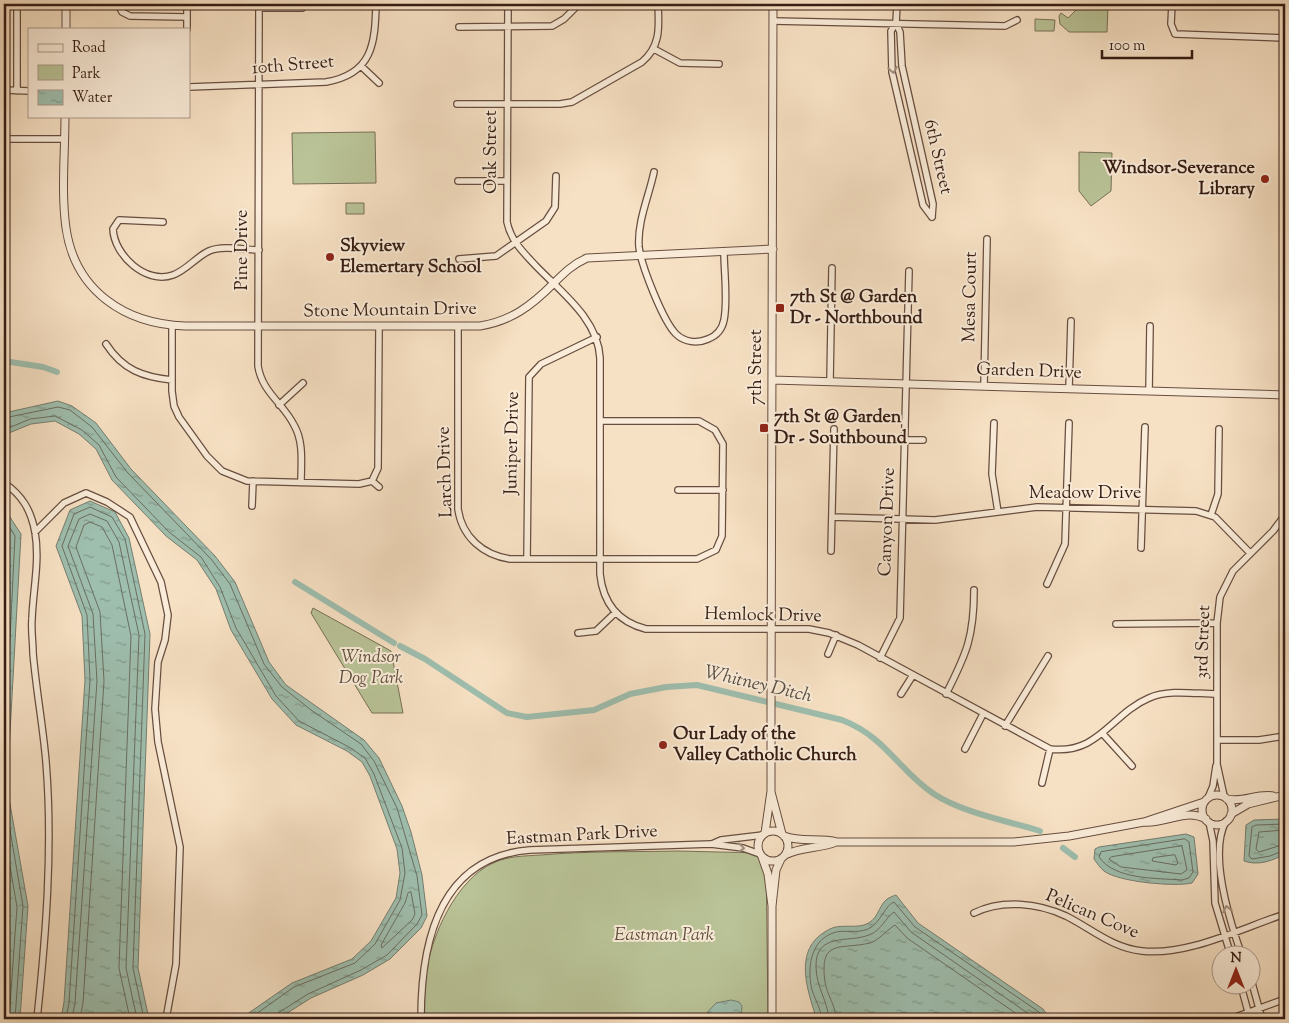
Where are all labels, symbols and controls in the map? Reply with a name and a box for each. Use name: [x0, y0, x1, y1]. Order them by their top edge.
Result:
legend: [28, 28, 190, 118]
scale bar: [1102, 28, 1192, 60]
text: 100 m: [1109, 36, 1146, 57]
text: Road: [72, 38, 106, 59]
street label: 10th Street: [251, 49, 335, 83]
text: Park: [72, 64, 101, 85]
one-way arrow: [887, 66, 897, 75]
text: Water: [72, 88, 113, 109]
street label: Oak Street: [479, 110, 505, 194]
street label: 6th Street: [916, 117, 958, 197]
place label: Windsor-Severance Library: [1102, 156, 1256, 203]
marker: Windsor-Severance Library: [1259, 173, 1271, 185]
street label: Pine Drive: [230, 210, 256, 291]
place label: Skyview Elemertary School: [340, 234, 482, 281]
marker: Skyview Elemertary School: [324, 251, 336, 263]
street label: Mesa Court: [957, 251, 985, 343]
place label: 7th St @ Garden Dr - Northbound: [790, 285, 924, 332]
street label: Stone Mountain Drive: [303, 296, 477, 326]
marker: 7th St @ Garden Dr - Northbound: [774, 302, 786, 314]
street label: 7th Street: [744, 329, 770, 405]
street label: Garden Drive: [976, 357, 1082, 387]
street label: Juniper Drive: [499, 391, 527, 496]
place label: 7th St @ Garden Dr - Southbound: [774, 405, 908, 452]
marker: 7th St @ Garden Dr - Southbound: [758, 422, 770, 434]
street label: Larch Drive: [431, 426, 461, 518]
street label: Canyon Drive: [873, 467, 903, 577]
street label: Meadow Drive: [1029, 481, 1141, 507]
street label: Hemlock Drive: [704, 602, 822, 630]
street label: 3rd Street: [1190, 604, 1218, 680]
park label: Windsor Dog Park: [339, 645, 403, 692]
water label: Whitney Ditch: [701, 659, 815, 711]
place label: Our Lady of the Valley Catholic Church: [673, 722, 857, 769]
marker: Our Lady of the Valley Catholic Church: [657, 739, 669, 751]
street label: Eastman Park Drive: [506, 819, 658, 853]
one-way arrow: [738, 842, 746, 853]
street label: Pelican Cove: [1041, 884, 1143, 946]
one-way arrow: [1222, 905, 1233, 914]
park label: Eastman Park: [614, 923, 714, 949]
north arrow: [1212, 946, 1262, 996]
text: N: [1230, 949, 1242, 969]

